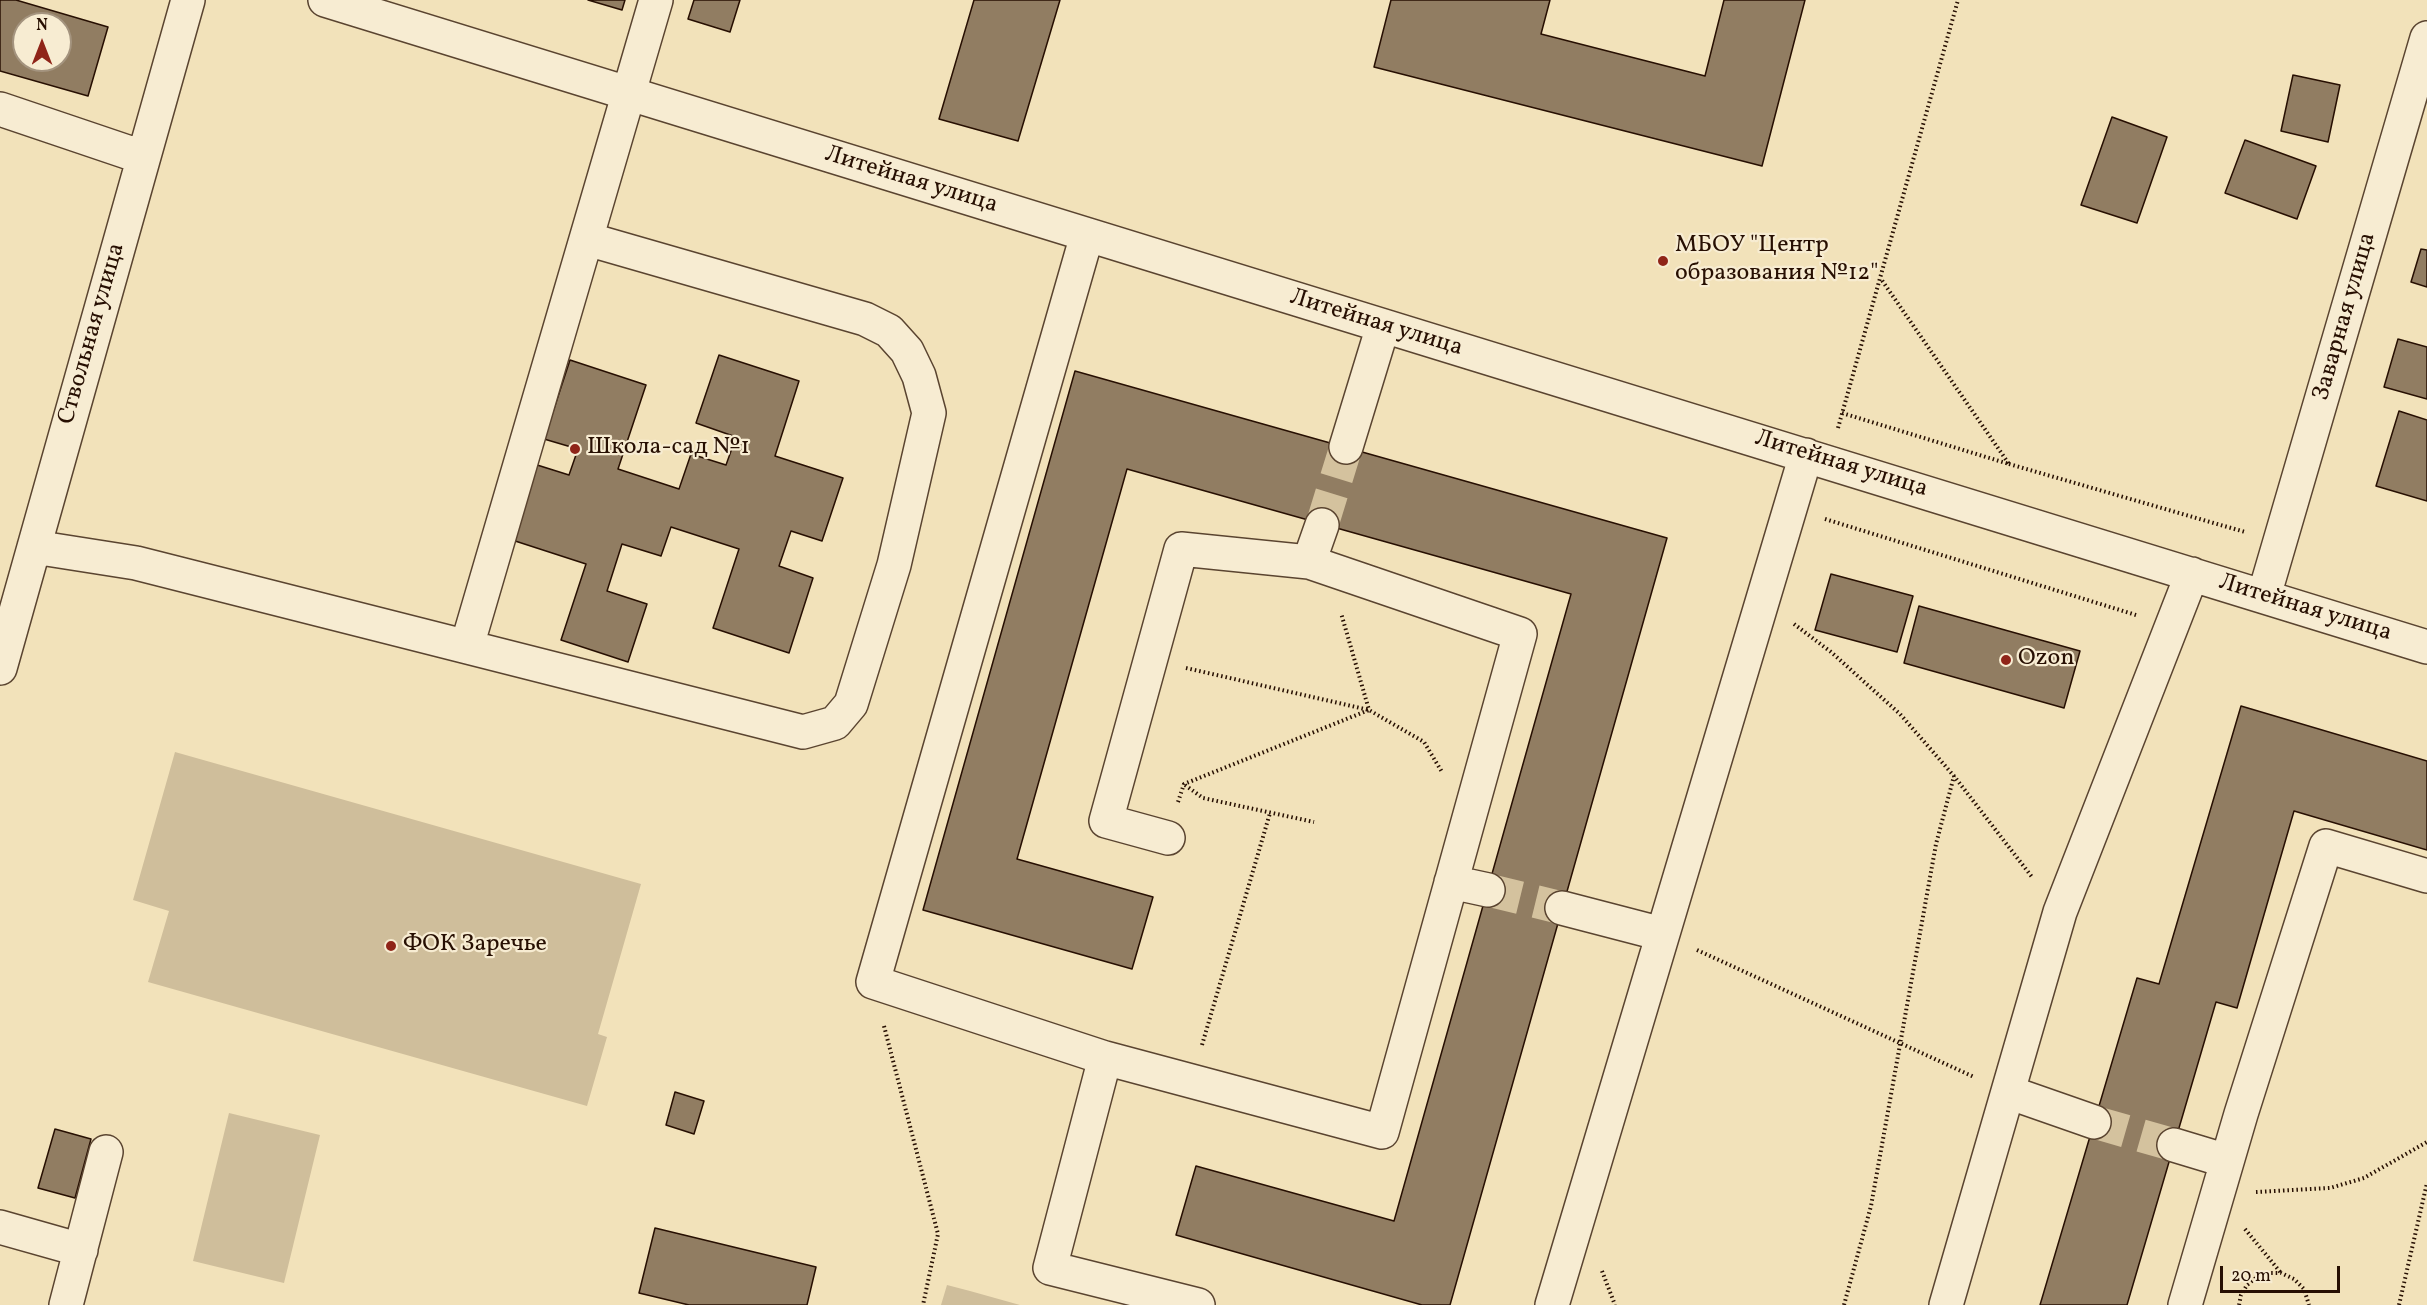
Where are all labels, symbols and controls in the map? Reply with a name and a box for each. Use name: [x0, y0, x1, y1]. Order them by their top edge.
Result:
north arrow: [12, 12, 72, 72]
text: N: [36, 15, 48, 37]
street label: Литейная улица: [821, 141, 1001, 221]
street label: Заварная улица: [2308, 230, 2384, 404]
place label: МБОУ "Центр образования №12": [1675, 233, 1878, 289]
street label: Ствольная улица: [53, 240, 133, 428]
marker: МБОУ "Центр образования №12": [1656, 254, 1670, 268]
street label: Литейная улица: [1286, 284, 1466, 364]
street label: Литейная улица: [1751, 425, 1931, 505]
place label: Школа-сад №1: [587, 435, 750, 463]
marker: Школа-сад №1: [568, 442, 582, 456]
street label: Литейная улица: [2215, 569, 2395, 649]
place label: Ozon: [2018, 646, 2075, 674]
marker: Ozon: [1999, 653, 2013, 667]
place label: ФОК Заречье: [403, 932, 547, 960]
marker: ФОК Заречье: [384, 939, 398, 953]
scale bar: [2223, 1254, 2343, 1292]
text: 20 m: [2231, 1264, 2271, 1289]

